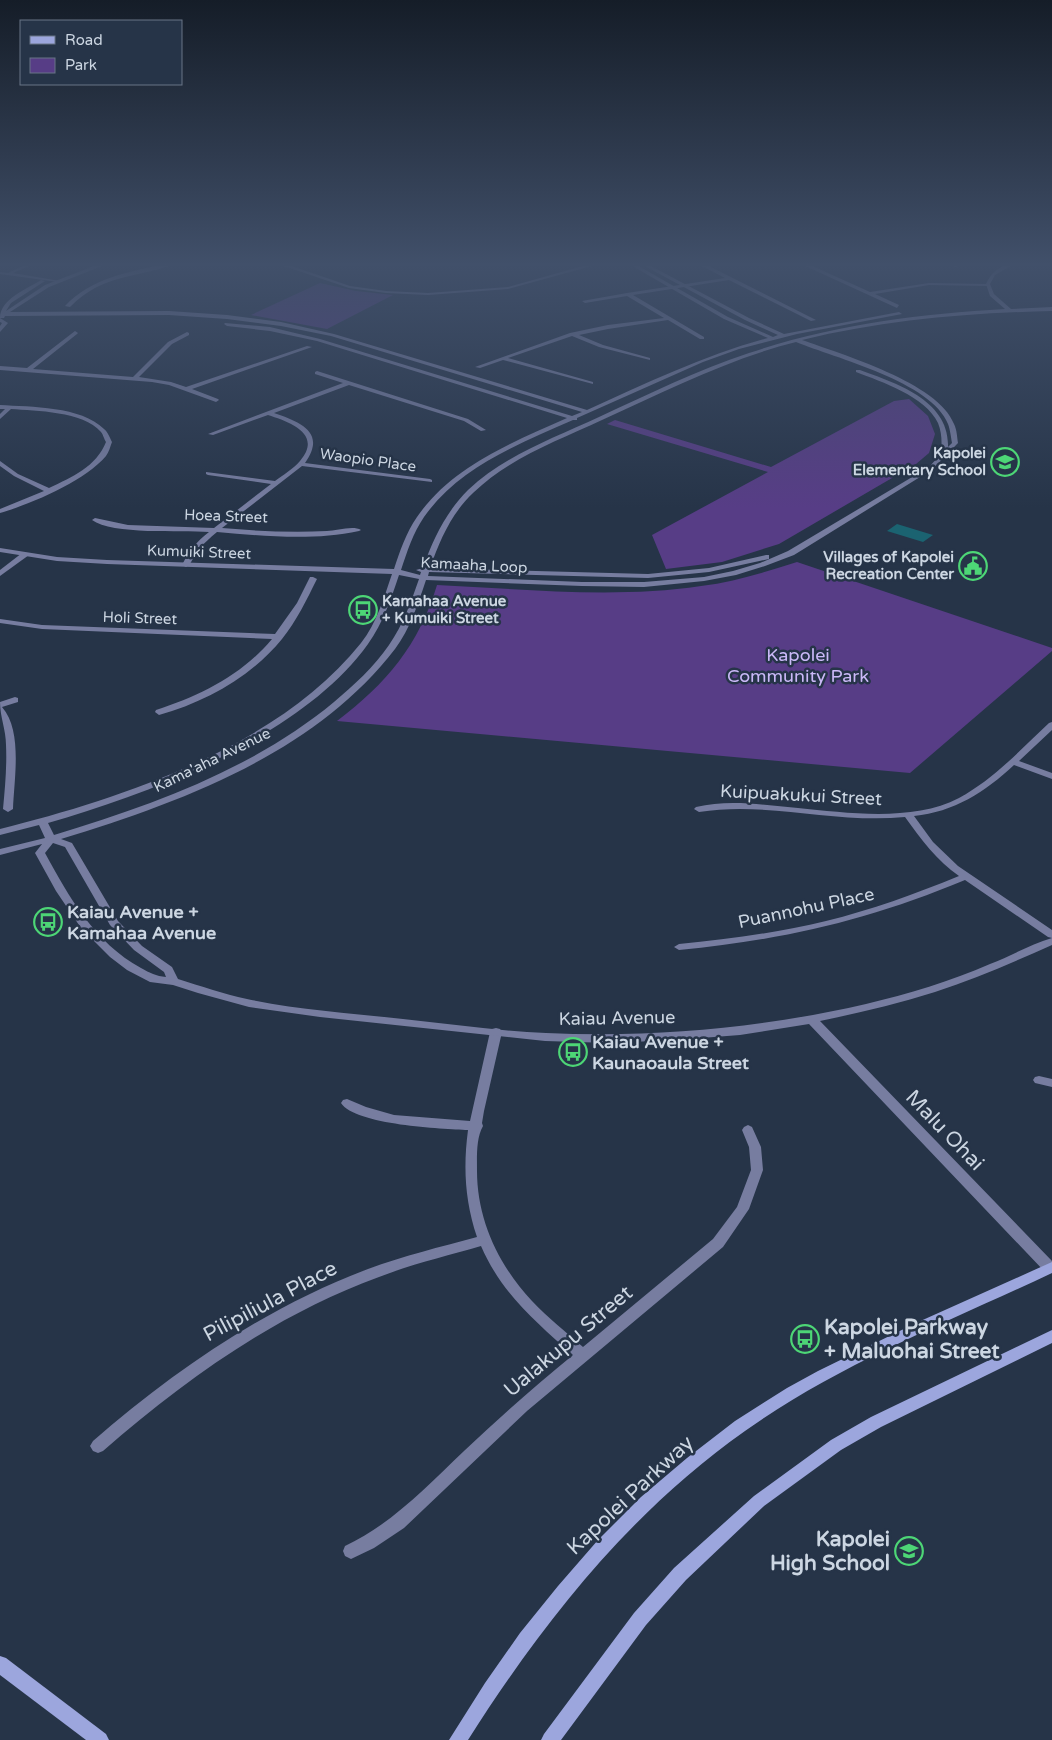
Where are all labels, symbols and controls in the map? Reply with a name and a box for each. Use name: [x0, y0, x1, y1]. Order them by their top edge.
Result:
legend: [20, 20, 182, 85]
text: Road: [65, 31, 103, 49]
text: Park: [65, 56, 97, 74]
street label: Waopio Place: [319, 444, 417, 476]
place label: Kapolei Elementary School: [853, 444, 986, 480]
school or university icon: Kapolei Elementary School: [990, 447, 1020, 477]
street label: Hoea Street: [184, 506, 269, 526]
street label: Kumuiki Street: [146, 541, 252, 563]
place label: Villages of Kapolei Recreation Center: [823, 548, 954, 583]
public building icon: Villages of Kapolei Recreation Center: [958, 551, 988, 581]
street label: Kamaaha Loop: [420, 553, 528, 577]
place label: Kamahaa Avenue + Kumuiki Street: [382, 592, 507, 627]
bus stop icon: Kamahaa Avenue + Kumuiki Street: [348, 595, 378, 625]
street label: Holi Street: [102, 608, 178, 628]
park label: Kapolei Community Park: [727, 644, 869, 687]
street label: Kama'aha Avenue: [151, 724, 273, 796]
street label: Kuipuakukui Street: [719, 780, 883, 810]
street label: Puannohu Place: [736, 883, 876, 933]
place label: Kaiau Avenue + Kamahaa Avenue: [67, 901, 216, 944]
bus stop icon: Kaiau Avenue + Kamahaa Avenue: [33, 907, 63, 937]
street label: Kaiau Avenue: [558, 1006, 676, 1030]
place label: Kaiau Avenue + Kaunaoaula Street: [592, 1031, 749, 1074]
bus stop icon: Kaiau Avenue + Kaunaoaula Street: [558, 1037, 588, 1067]
street label: Malu Ohai: [900, 1085, 989, 1176]
street label: Pilipiliula Place: [199, 1256, 341, 1347]
street label: Ualakupu Street: [499, 1280, 638, 1402]
place label: Kapolei Parkway + Maluohai Street: [824, 1315, 999, 1364]
bus stop icon: Kapolei Parkway + Maluohai Street: [790, 1324, 820, 1354]
street label: Kapolei Parkway: [562, 1430, 699, 1560]
place label: Kapolei High School: [770, 1527, 890, 1576]
school or university icon: Kapolei High School: [894, 1536, 924, 1566]

